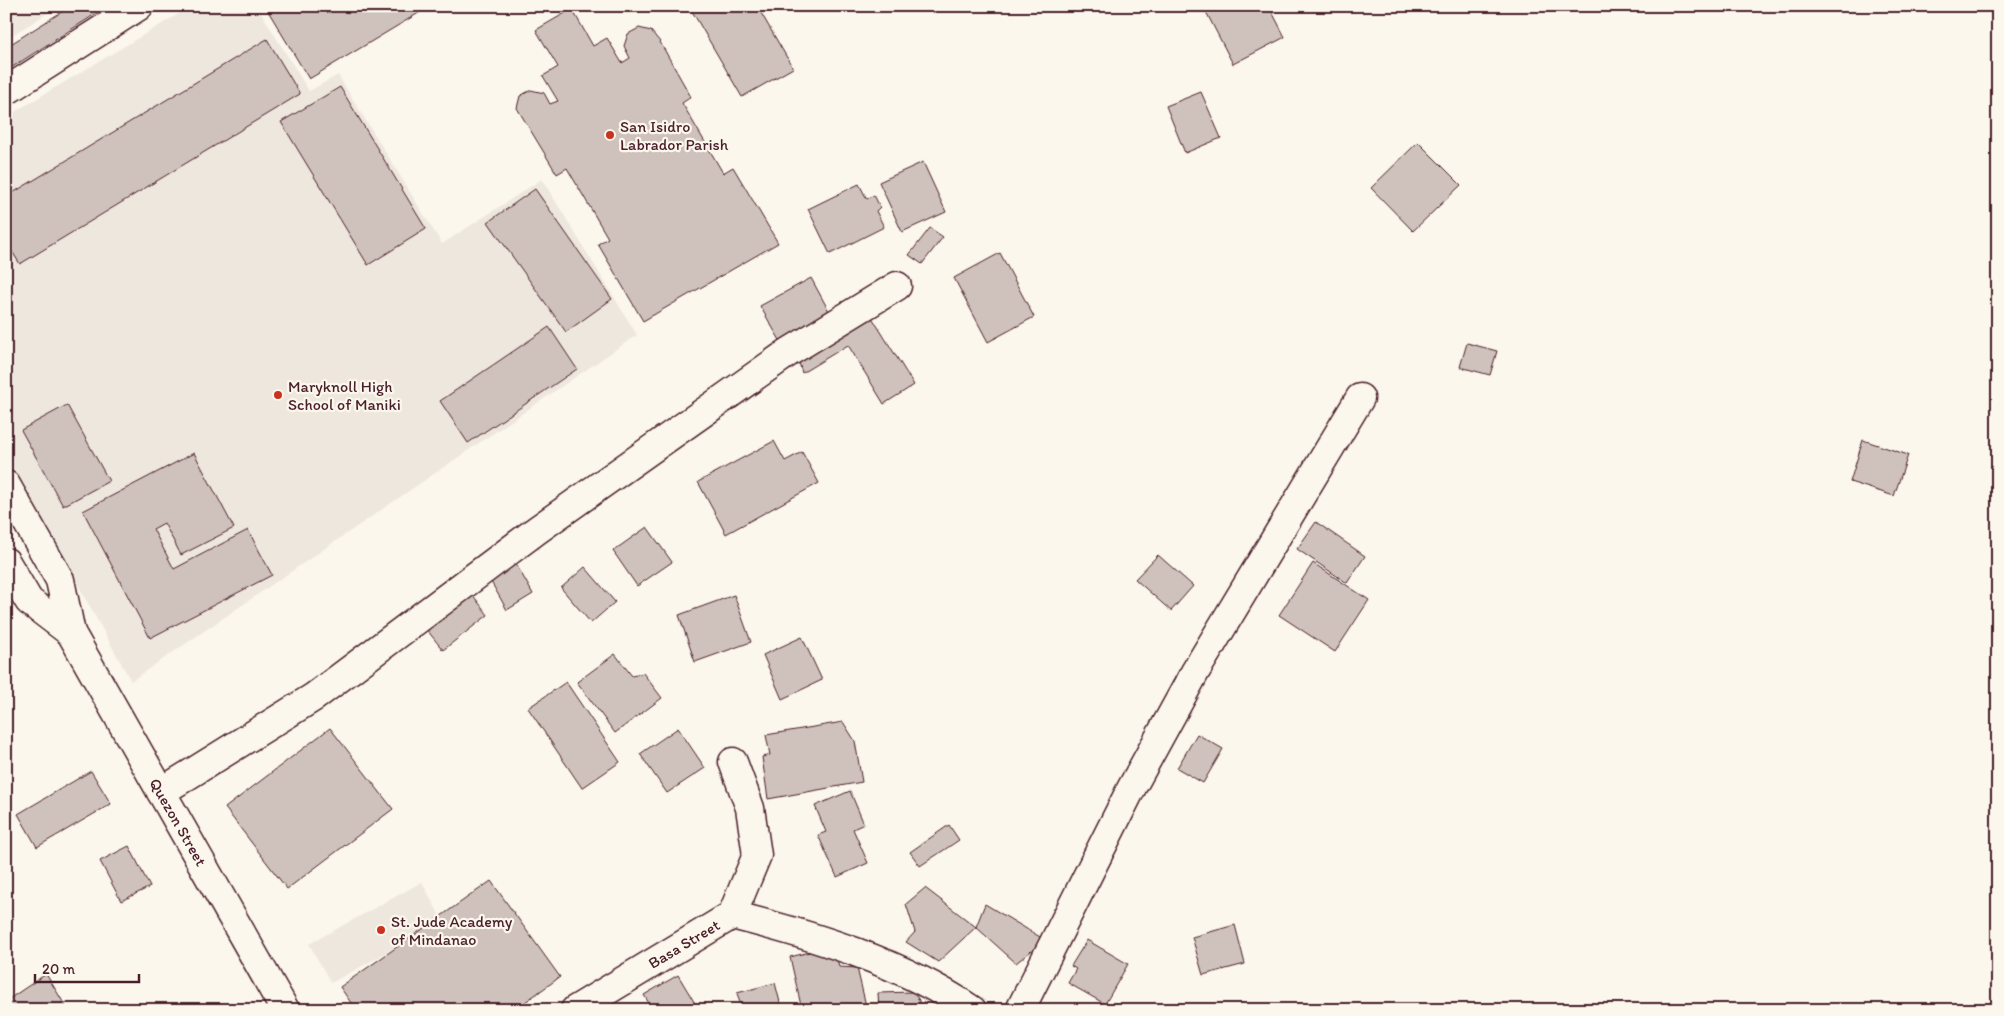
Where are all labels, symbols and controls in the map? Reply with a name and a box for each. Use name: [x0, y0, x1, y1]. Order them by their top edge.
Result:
place label: San Isidro Labrador Parish: [620, 117, 729, 154]
marker: San Isidro Labrador Parish: [604, 129, 616, 141]
place label: Maryknoll High School of Maniki: [288, 377, 401, 414]
marker: Maryknoll High School of Maniki: [272, 389, 284, 401]
street label: Quezon Street: [145, 775, 211, 869]
place label: St. Jude Academy of Mindanao: [391, 912, 513, 949]
street label: Basa Street: [645, 915, 723, 973]
marker: St. Jude Academy of Mindanao: [375, 924, 387, 936]
scale bar: [35, 951, 139, 983]
text: 20 m: [42, 960, 76, 978]

